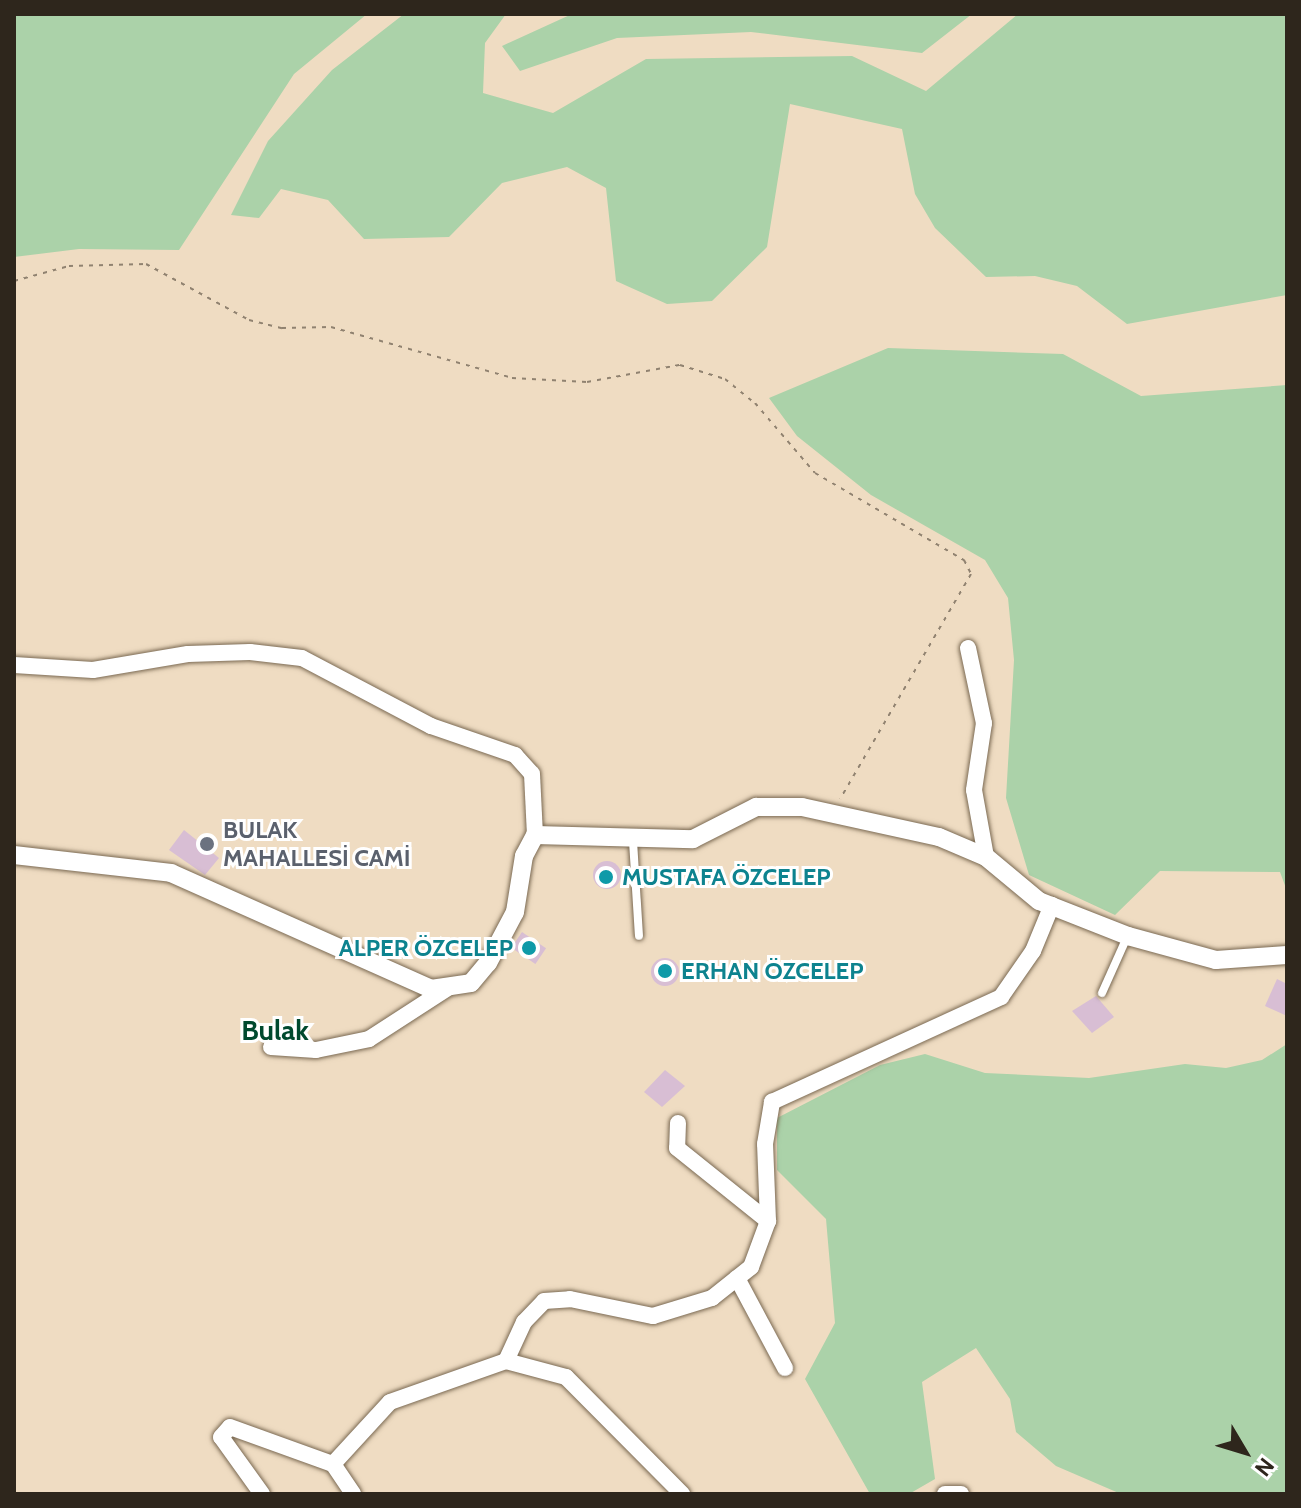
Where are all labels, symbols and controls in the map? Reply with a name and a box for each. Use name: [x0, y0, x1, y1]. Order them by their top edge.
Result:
place label: BULAK MAHALLESİ CAMİ: [223, 816, 411, 872]
marker: BULAK MAHALLESİ CAMİ: [198, 835, 216, 853]
place label: MUSTAFA ÖZCELEP: [622, 863, 831, 891]
marker: MUSTAFA ÖZCELEP: [597, 868, 615, 886]
place label: ALPER ÖZCELEP: [339, 934, 513, 962]
marker: ALPER ÖZCELEP: [520, 939, 538, 957]
place label: ERHAN ÖZCELEP: [681, 957, 863, 985]
marker: ERHAN ÖZCELEP: [656, 962, 674, 980]
district label: Bulak: [241, 1013, 309, 1047]
north arrow: [1205, 1412, 1285, 1492]
text: N: [1249, 1453, 1280, 1482]

